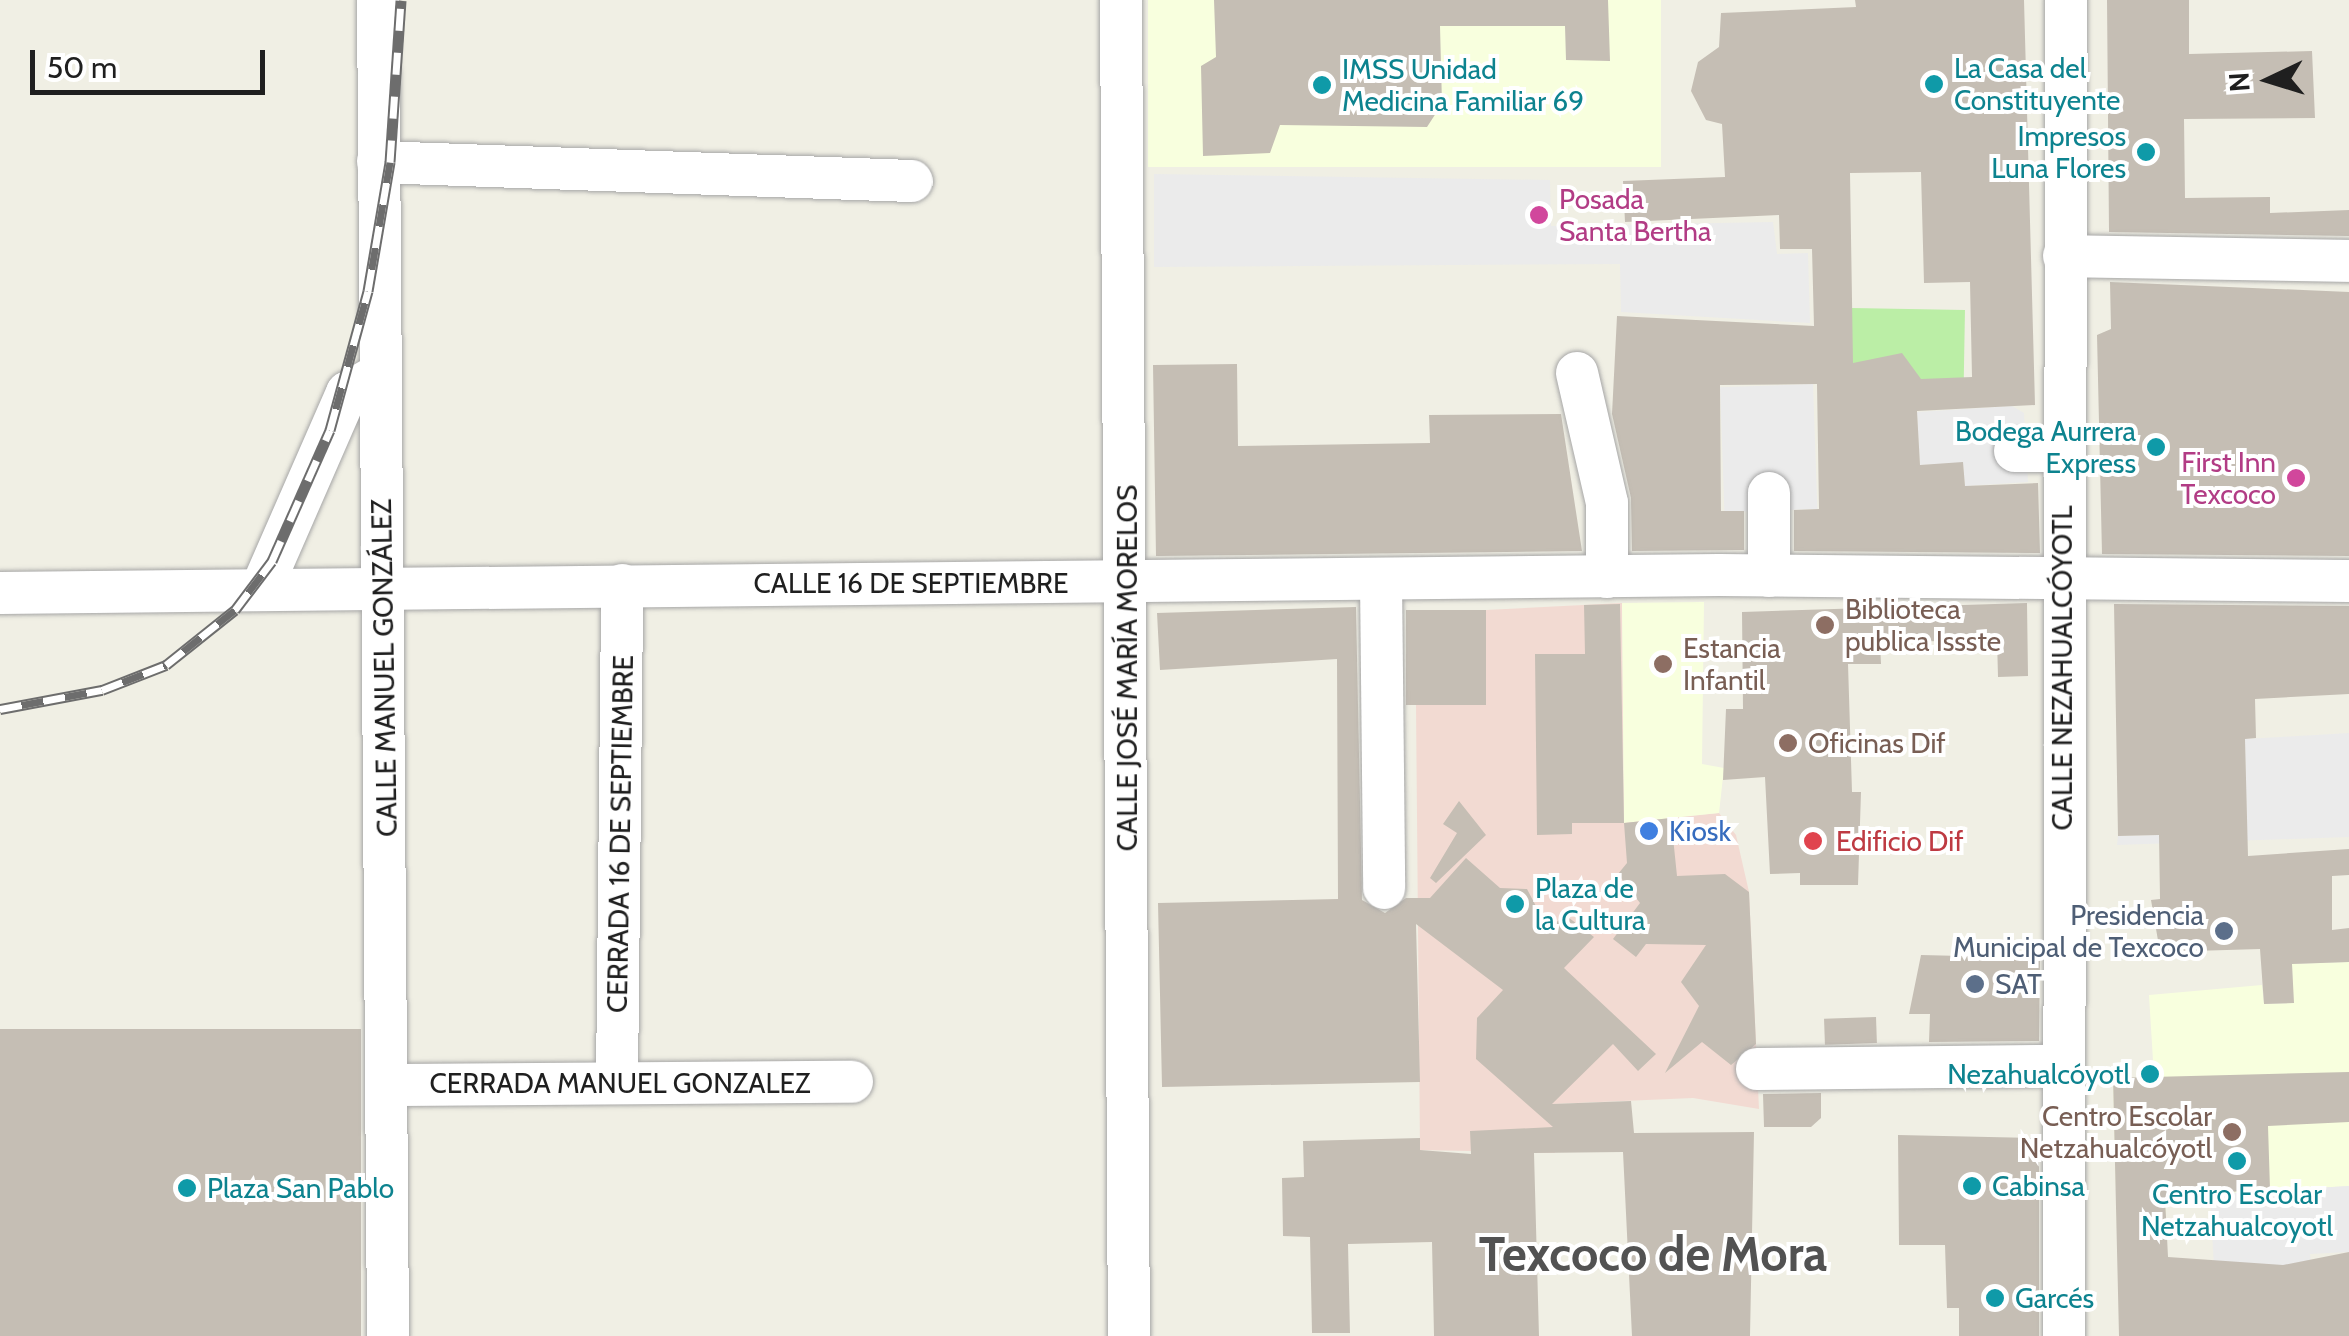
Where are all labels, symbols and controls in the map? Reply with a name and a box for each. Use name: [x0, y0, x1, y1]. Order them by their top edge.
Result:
scale bar: [35, 30, 270, 92]
north arrow: [2219, 30, 2319, 130]
text: 50 m: [47, 49, 117, 86]
place label: La Casa del Constituyente: [1954, 51, 2120, 117]
place label: IMSS Unidad Medicina Familiar 69: [1342, 52, 1584, 118]
text: N: [2221, 71, 2257, 93]
marker: La Casa del Constituyente: [1923, 73, 1945, 95]
marker: IMSS Unidad Medicina Familiar 69: [1311, 74, 1333, 96]
place label: Impresos Luna Flores: [1991, 119, 2126, 185]
marker: Impresos Luna Flores: [2135, 141, 2157, 163]
place label: Posada Santa Bertha: [1559, 182, 1711, 248]
marker: Posada Santa Bertha: [1528, 204, 1550, 226]
place label: Bodega Aurrera Express: [1955, 414, 2136, 480]
marker: Bodega Aurrera Express: [2145, 436, 2167, 458]
place label: First Inn Texcoco: [2180, 445, 2276, 511]
marker: First Inn Texcoco: [2285, 467, 2307, 489]
street label: CALLE JOSÉ MARÍA MORELOS: [1110, 485, 1144, 851]
street label: CALLE MANUEL GONZÁLEZ: [364, 499, 404, 837]
street label: CALLE NEZAHUALCÓYOTL: [2045, 505, 2079, 831]
street label: CALLE 16 DE SEPTIEMBRE: [753, 566, 1069, 600]
place label: Biblioteca publica Issste: [1845, 592, 2001, 658]
marker: Biblioteca publica Issste: [1814, 614, 1836, 636]
place label: Estancia Infantil: [1683, 631, 1781, 697]
marker: Estancia Infantil: [1652, 653, 1674, 675]
street label: CERRADA 16 DE SEPTIEMBRE: [600, 655, 640, 1013]
place label: Oficinas Dif: [1808, 726, 1946, 760]
marker: Oficinas Dif: [1777, 732, 1799, 754]
place label: Kiosk: [1669, 814, 1731, 848]
marker: Kiosk: [1638, 820, 1660, 842]
place label: Edificio Dif: [1836, 824, 1963, 858]
marker: Edificio Dif: [1800, 828, 1826, 854]
place label: Plaza de la Cultura: [1535, 871, 1646, 937]
marker: Plaza de la Cultura: [1504, 893, 1526, 915]
place label: Presidencia Municipal de Texcoco: [1953, 898, 2204, 964]
marker: Presidencia Municipal de Texcoco: [2213, 920, 2235, 942]
place label: SAT: [1995, 967, 2042, 1001]
marker: SAT: [1964, 973, 1986, 995]
place label: Nezahualcóyotl: [1947, 1057, 2130, 1091]
marker: Nezahualcóyotl: [2139, 1063, 2161, 1085]
street label: CERRADA MANUEL GONZALEZ: [430, 1066, 810, 1100]
place label: Centro Escolar Netzahualcóyotl: [2020, 1099, 2212, 1165]
marker: Centro Escolar Netzahualcóyotl: [2221, 1121, 2243, 1143]
marker: Centro Escolar Netzahualcoyotl: [2226, 1150, 2248, 1172]
place label: Cabinsa: [1992, 1169, 2085, 1203]
place label: Plaza San Pablo: [207, 1171, 394, 1205]
marker: Cabinsa: [1961, 1175, 1983, 1197]
marker: Plaza San Pablo: [176, 1177, 198, 1199]
place label: Centro Escolar Netzahualcoyotl: [2141, 1177, 2333, 1243]
district label: Texcoco de Mora: [1479, 1226, 1827, 1284]
place label: Garcés: [2015, 1281, 2094, 1315]
marker: Garcés: [1984, 1287, 2006, 1309]

